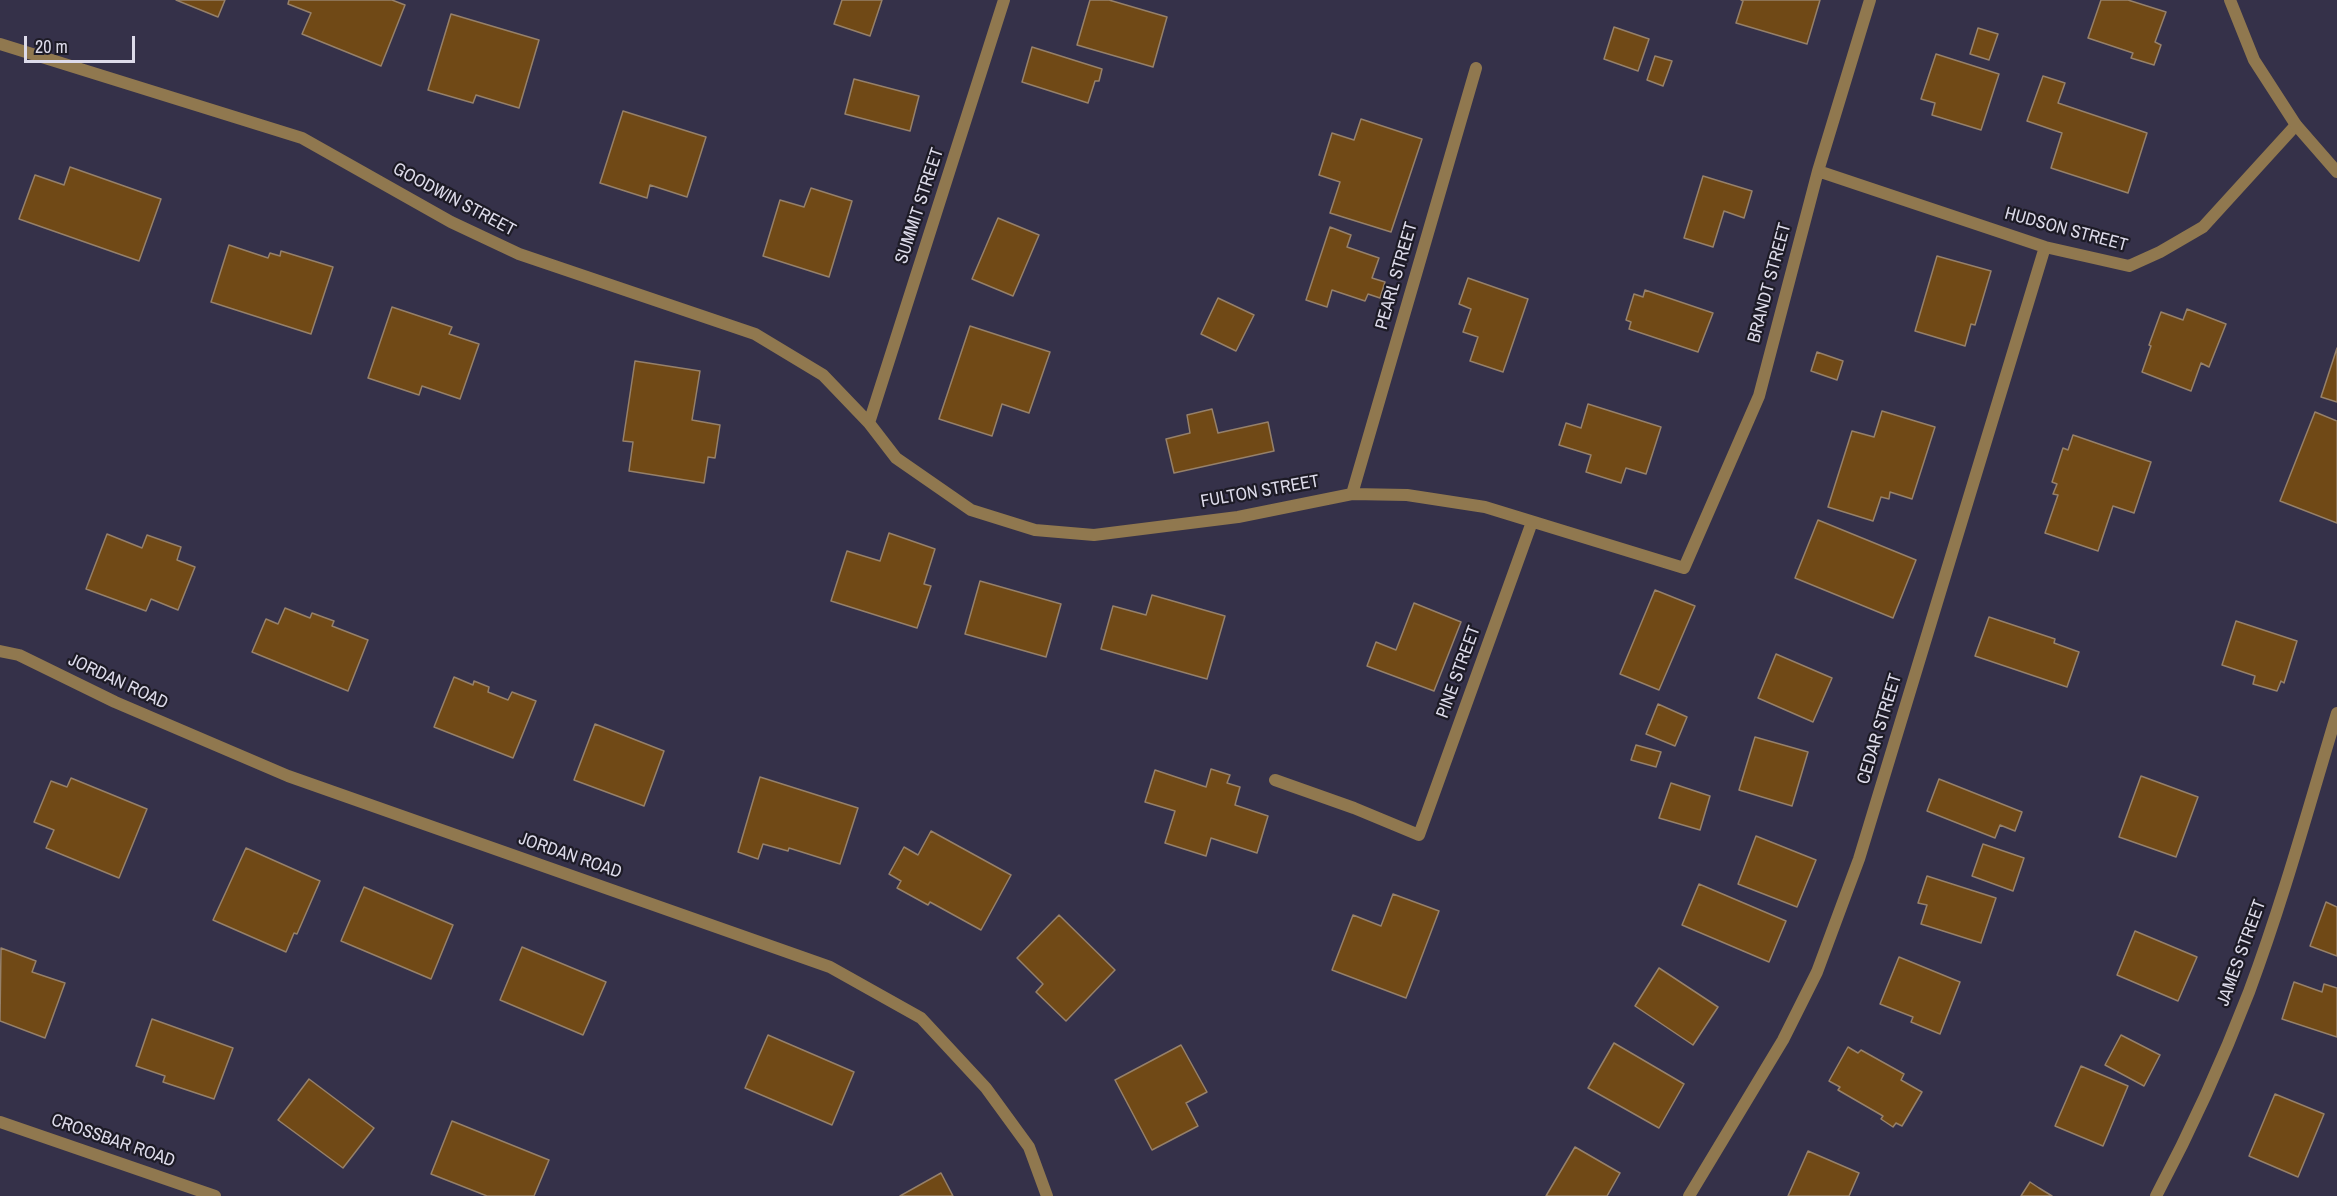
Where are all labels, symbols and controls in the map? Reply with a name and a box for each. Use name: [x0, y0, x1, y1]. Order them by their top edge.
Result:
scale bar: [27, 24, 138, 62]
text: 20 m: [35, 34, 68, 59]
street label: SUMMIT STREET: [891, 145, 949, 267]
street label: GOODWIN STREET: [389, 159, 519, 241]
street label: HUDSON STREET: [2002, 203, 2130, 257]
street label: PEARL STREET: [1371, 220, 1423, 332]
street label: BRANDT STREET: [1744, 221, 1796, 345]
street label: FULTON STREET: [1199, 471, 1321, 513]
street label: PINE STREET: [1432, 623, 1486, 721]
street label: JORDAN ROAD: [65, 650, 171, 714]
street label: CEDAR STREET: [1853, 671, 1907, 787]
street label: JORDAN ROAD: [516, 828, 624, 884]
street label: JAMES STREET: [2213, 897, 2271, 1009]
street label: CROSSBAR ROAD: [48, 1110, 178, 1172]

